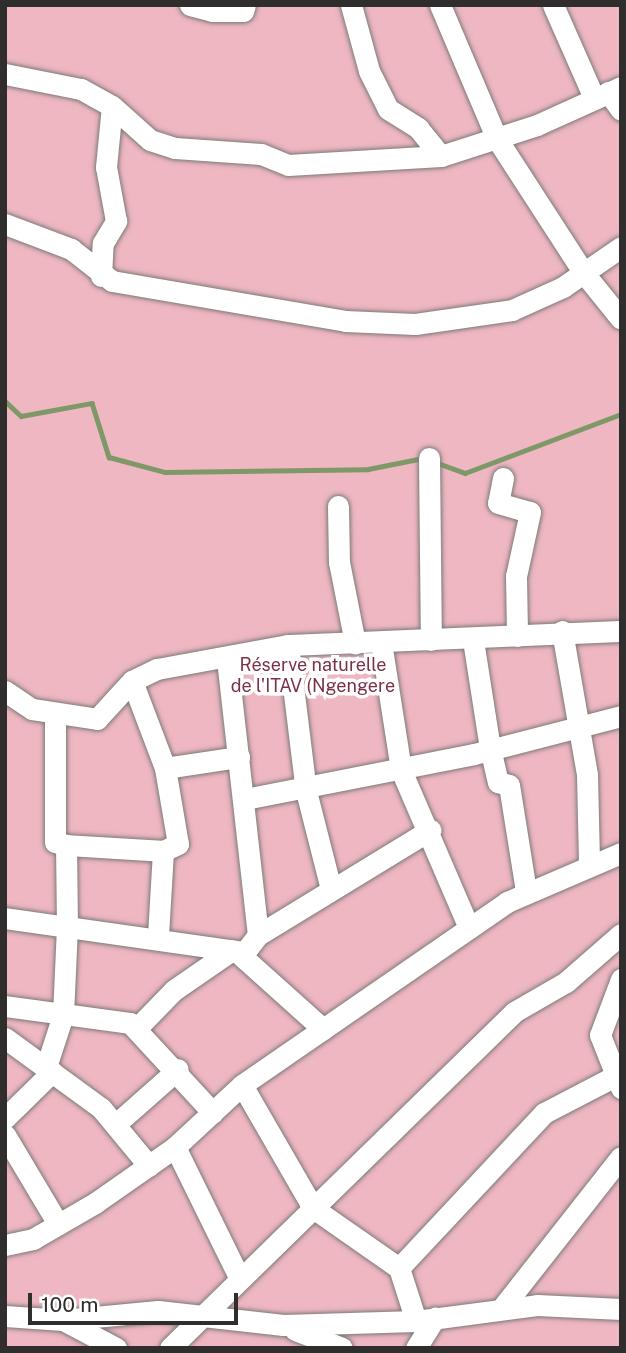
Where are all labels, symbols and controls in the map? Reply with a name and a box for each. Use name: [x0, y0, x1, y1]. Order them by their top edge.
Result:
park label: Réserve naturelle de l'ITAV (Ngengere: [231, 655, 395, 698]
scale bar: [32, 1280, 242, 1324]
text: 100 m: [41, 1292, 98, 1317]

